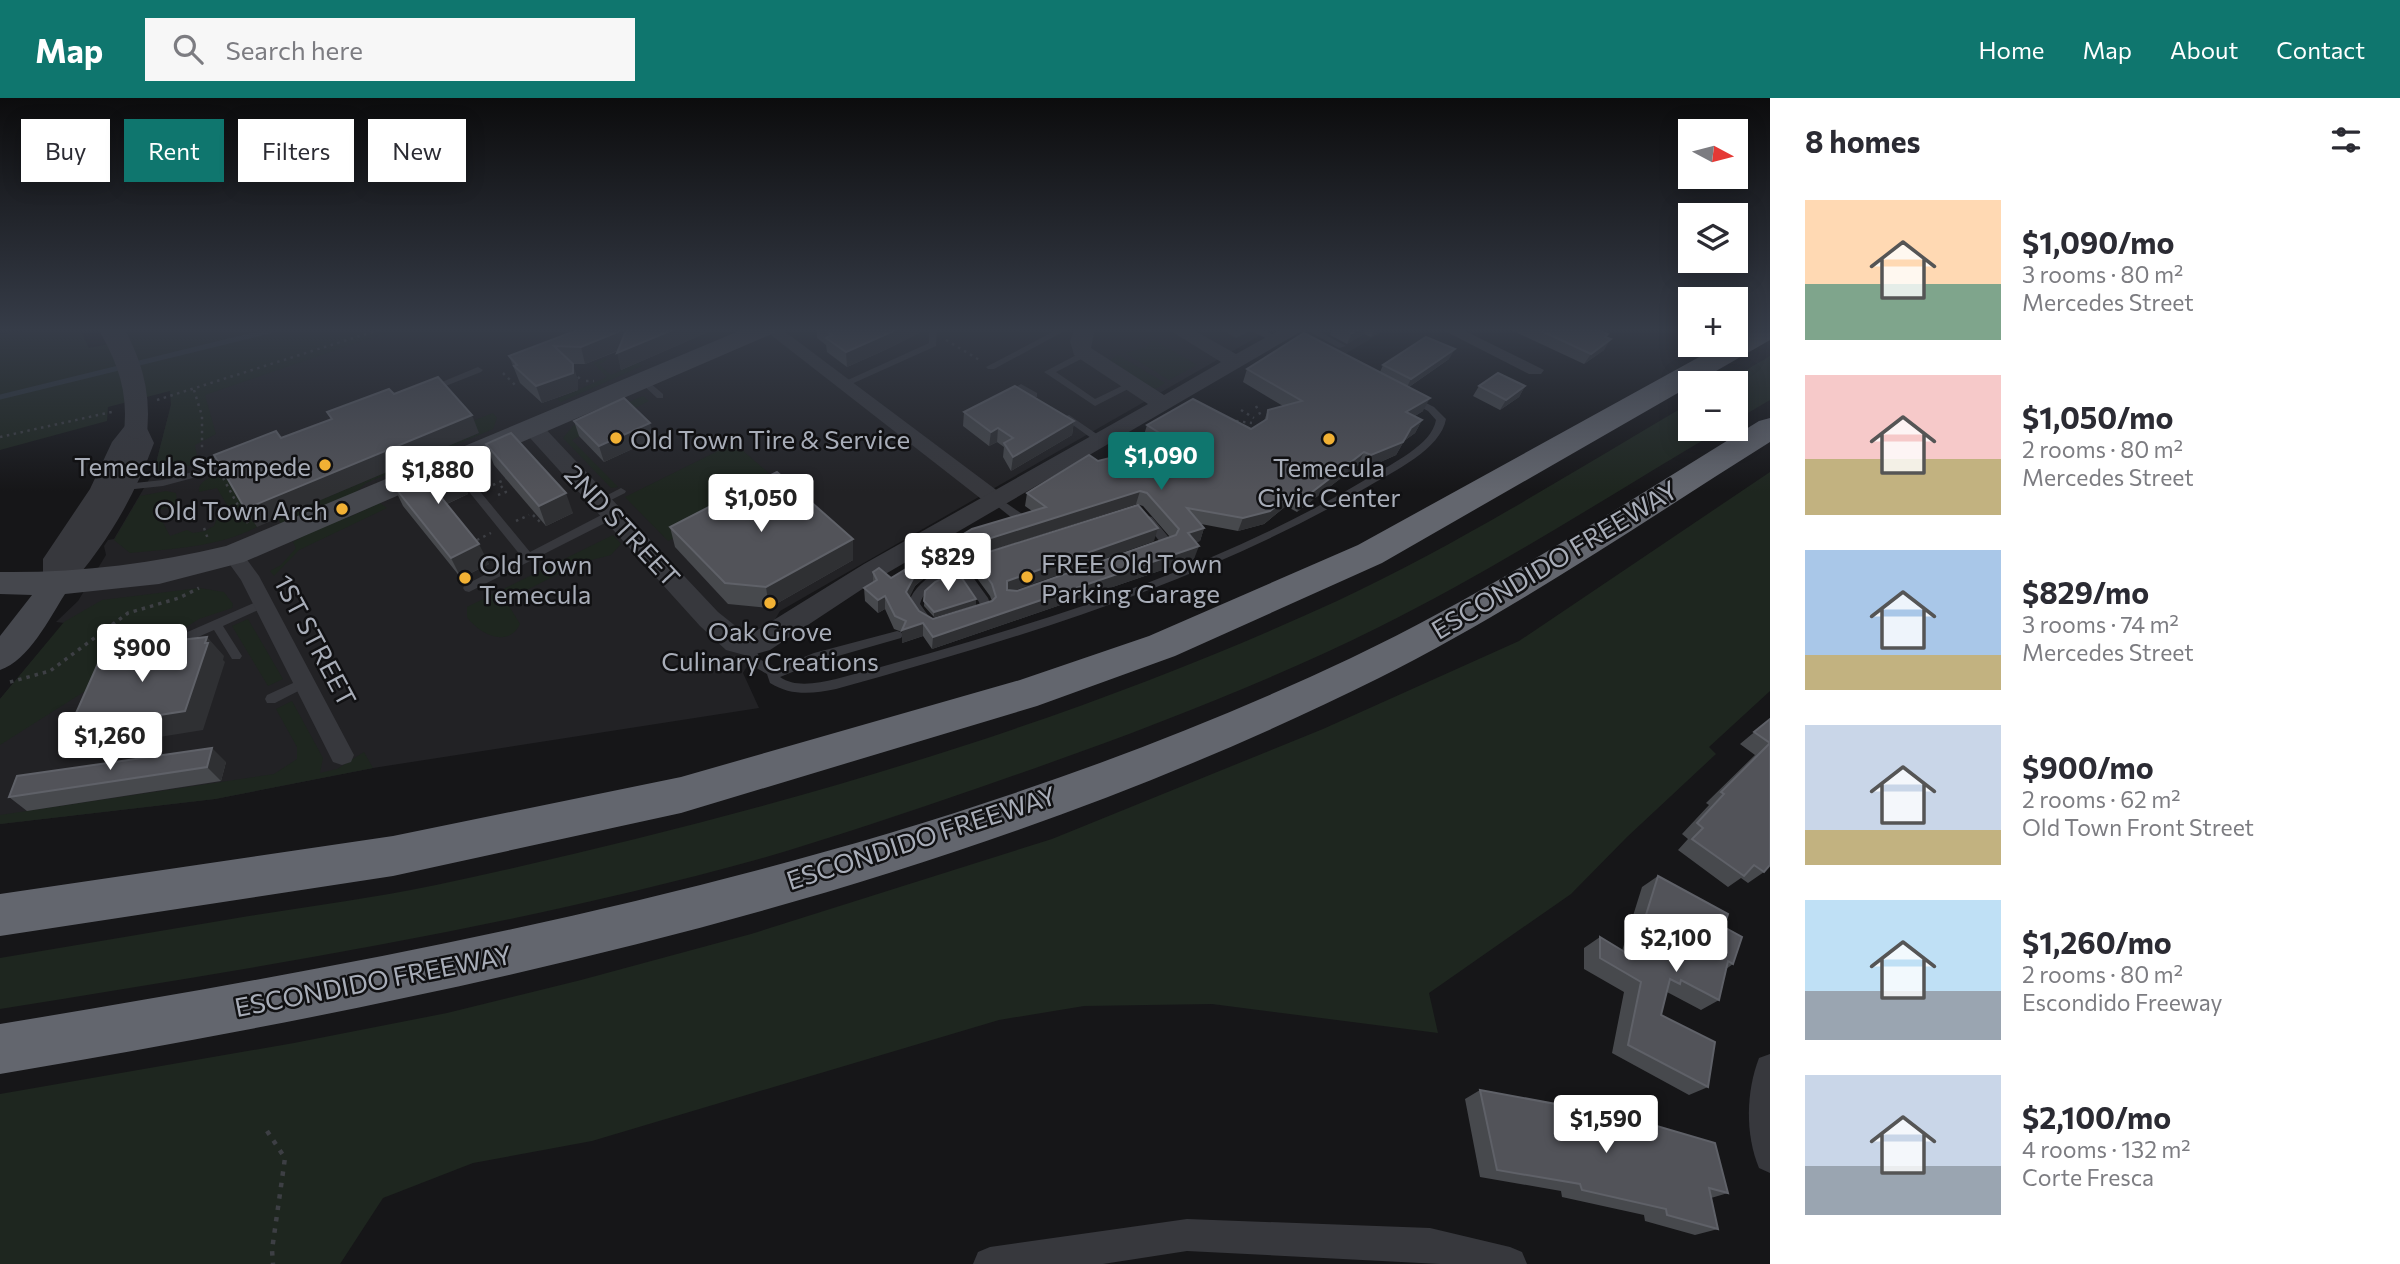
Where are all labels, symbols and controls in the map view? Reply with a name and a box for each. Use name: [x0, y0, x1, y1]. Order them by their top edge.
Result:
search box: [145, 18, 635, 81]
text: Map: [35, 29, 103, 70]
icon: search: [169, 30, 207, 68]
text: Search here: [225, 34, 363, 65]
text: Home: [1979, 35, 2045, 64]
text: Map: [2083, 35, 2132, 64]
text: About: [2170, 35, 2238, 64]
text: Contact: [2276, 35, 2365, 64]
chip: Buy: [21, 119, 110, 182]
chip: Rent: [124, 119, 224, 182]
chip: Filters: [238, 119, 354, 182]
chip: New: [368, 119, 466, 182]
north arrow: [1678, 119, 1748, 189]
map controls: [1678, 119, 1748, 441]
icon: filters: [2327, 121, 2365, 159]
text: 8 homes: [1805, 122, 1921, 159]
button: layers: [1678, 203, 1748, 273]
text: $1,090/mo: [2022, 223, 2174, 260]
icon: home: [1861, 228, 1945, 312]
text: 3 rooms · 80 m²: [2022, 260, 2183, 288]
button: +: [1678, 287, 1748, 357]
text: Mercedes Street: [2022, 288, 2194, 316]
button: −: [1678, 371, 1748, 441]
text: $1,050/mo: [2022, 398, 2173, 435]
icon: home: [1861, 403, 1945, 487]
place label: Old Town Tire & Service: [630, 423, 910, 454]
marker: Old Town Tire & Service: [608, 430, 624, 446]
marker: Temecula Civic Center: [1321, 431, 1337, 447]
pin: $1,090: [1104, 432, 1218, 492]
text: 2 rooms · 80 m²: [2022, 435, 2183, 463]
text: $1,090: [1124, 441, 1198, 469]
pin: $1,880: [381, 446, 495, 506]
place label: Temecula Stampede: [74, 450, 311, 481]
place label: Temecula Civic Center: [1257, 451, 1401, 512]
text: $1,880: [402, 455, 474, 483]
marker: Temecula Stampede: [317, 457, 333, 473]
street label: 2ND STREET: [559, 458, 687, 592]
text: Mercedes Street: [2022, 463, 2194, 491]
street label: ESCONDIDO FREEWAY: [1425, 473, 1683, 645]
pin: $1,050: [704, 474, 818, 534]
text: $1,050: [724, 483, 798, 511]
place label: Old Town Arch: [154, 494, 328, 525]
marker: Old Town Arch: [334, 501, 350, 517]
pin: $829: [907, 533, 989, 593]
text: $829: [921, 542, 975, 570]
place label: FREE Old Town Parking Garage: [1041, 547, 1222, 608]
place label: Old Town Temecula: [479, 548, 592, 609]
street label: 1ST STREET: [268, 569, 364, 711]
marker: FREE Old Town Parking Garage: [1019, 569, 1035, 585]
marker: Old Town Temecula: [457, 570, 473, 586]
text: $829/mo: [2022, 573, 2149, 610]
icon: home: [1861, 578, 1945, 662]
marker: Oak Grove Culinary Creations: [762, 595, 778, 611]
text: 3 rooms · 74 m²: [2022, 610, 2179, 638]
place label: Oak Grove Culinary Creations: [661, 615, 879, 676]
pin: $900: [101, 624, 183, 684]
text: $900: [113, 633, 171, 661]
text: Mercedes Street: [2022, 638, 2194, 666]
pin: $1,260: [53, 712, 167, 772]
text: $1,260: [74, 721, 146, 749]
text: $900/mo: [2022, 748, 2154, 785]
icon: home: [1861, 753, 1945, 837]
street label: ESCONDIDO FREEWAY: [782, 779, 1060, 895]
text: 2 rooms · 62 m²: [2022, 785, 2181, 813]
text: Old Town Front Street: [2022, 813, 2254, 841]
pin: $2,100: [1619, 914, 1733, 974]
text: $2,100: [1640, 923, 1712, 951]
text: $1,260/mo: [2022, 923, 2172, 960]
icon: home: [1861, 928, 1945, 1012]
street label: ESCONDIDO FREEWAY: [232, 938, 514, 1022]
text: 2 rooms · 80 m²: [2022, 960, 2183, 988]
text: Escondido Freeway: [2022, 988, 2222, 1016]
pin: $1,590: [1549, 1096, 1663, 1155]
text: $2,100/mo: [2022, 1098, 2171, 1135]
icon: home: [1861, 1103, 1945, 1187]
text: $1,590: [1570, 1104, 1642, 1132]
text: 4 rooms · 132 m²: [2022, 1135, 2191, 1163]
text: Corte Fresca: [2022, 1163, 2154, 1191]

